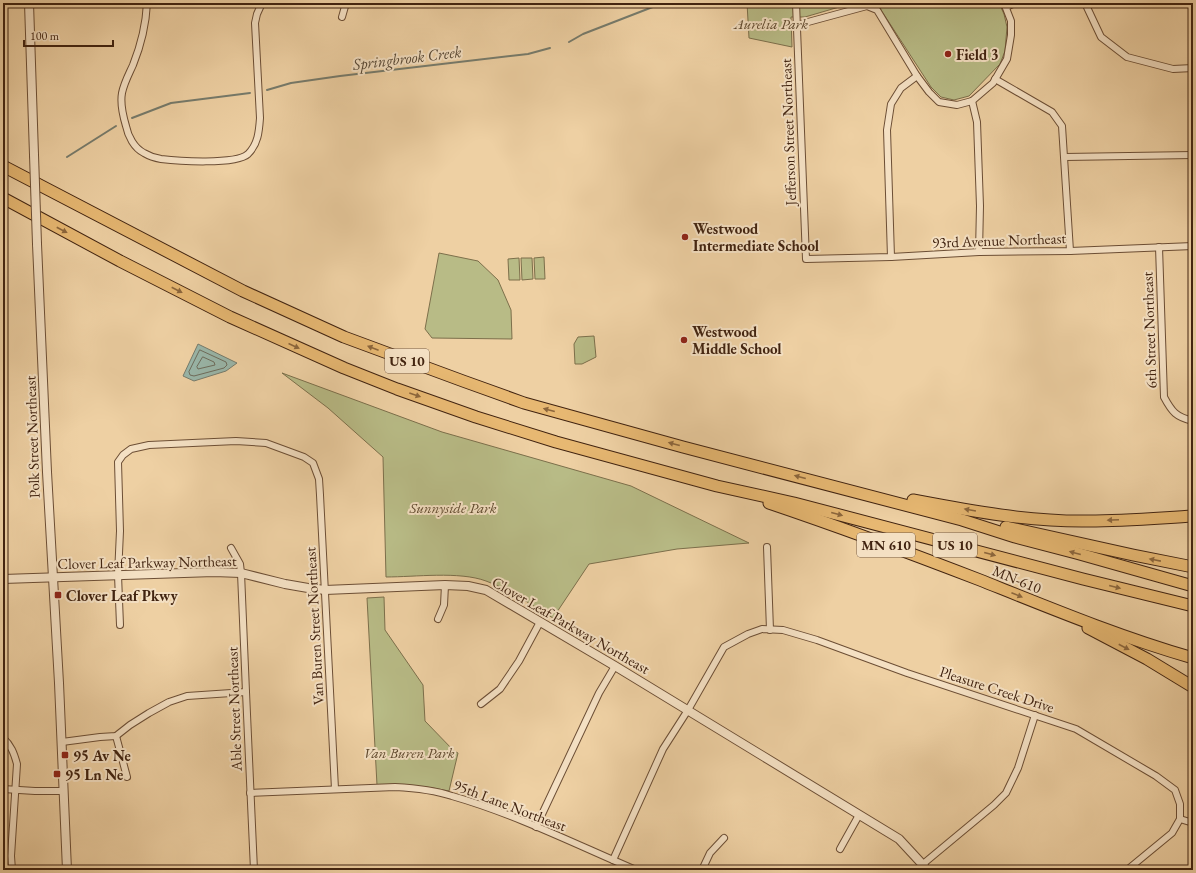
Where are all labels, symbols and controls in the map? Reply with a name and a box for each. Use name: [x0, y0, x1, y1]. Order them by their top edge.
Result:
park label: Aurelia Park: [733, 14, 808, 33]
scale bar: [24, 22, 113, 48]
text: 100 m: [30, 28, 60, 44]
water label: Springbrook Creek: [351, 41, 463, 75]
place label: Field 3: [956, 45, 999, 64]
marker: Field 3: [943, 49, 953, 59]
street label: Jefferson Street Northeast: [776, 58, 800, 208]
place label: Westwood Intermediate School: [693, 219, 820, 255]
one-way arrow: [56, 226, 68, 233]
street label: 93rd Avenue Northeast: [932, 228, 1067, 252]
marker: Westwood Intermediate School: [680, 232, 690, 242]
street label: 6th Street Northeast: [1137, 271, 1161, 389]
one-way arrow: [171, 287, 183, 293]
place label: Westwood Middle School: [692, 322, 782, 358]
marker: Westwood Middle School: [679, 335, 689, 345]
one-way arrow: [289, 343, 300, 349]
one-way arrow: [367, 345, 379, 351]
road number: US 10: [385, 349, 429, 373]
street label: Polk Street Northeast: [20, 375, 44, 499]
one-way arrow: [409, 393, 421, 399]
one-way arrow: [543, 407, 555, 413]
one-way arrow: [668, 441, 680, 447]
one-way arrow: [794, 474, 806, 480]
park label: Sunnyside Park: [408, 498, 497, 517]
one-way arrow: [964, 507, 976, 513]
one-way arrow: [831, 511, 843, 517]
one-way arrow: [1106, 517, 1119, 523]
road number: MN 610: [857, 533, 915, 557]
road number: US 10: [933, 533, 977, 557]
street label: Van Buren Street Northeast: [300, 546, 328, 705]
one-way arrow: [1068, 549, 1081, 555]
street label: Clover Leaf Parkway Northeast: [57, 551, 237, 573]
one-way arrow: [984, 551, 996, 557]
one-way arrow: [1149, 556, 1161, 562]
street label: MN-610: [990, 561, 1044, 597]
street label: Clover Leaf Parkway Northeast: [489, 572, 654, 678]
one-way arrow: [1109, 584, 1121, 590]
place label: Clover Leaf Pkwy: [66, 586, 178, 605]
marker: Clover Leaf Pkwy: [53, 590, 63, 600]
one-way arrow: [1011, 593, 1023, 599]
one-way arrow: [1118, 644, 1130, 650]
street label: Able Street Northeast: [222, 646, 246, 773]
street label: Pleasure Creek Drive: [937, 661, 1057, 717]
park label: Van Buren Park: [363, 743, 455, 762]
place label: 95 Av Ne: [73, 746, 131, 765]
marker: 95 Av Ne: [60, 750, 70, 760]
place label: 95 Ln Ne: [65, 765, 123, 784]
marker: 95 Ln Ne: [52, 769, 62, 779]
street label: 95th Lane Northeast: [451, 775, 569, 835]

